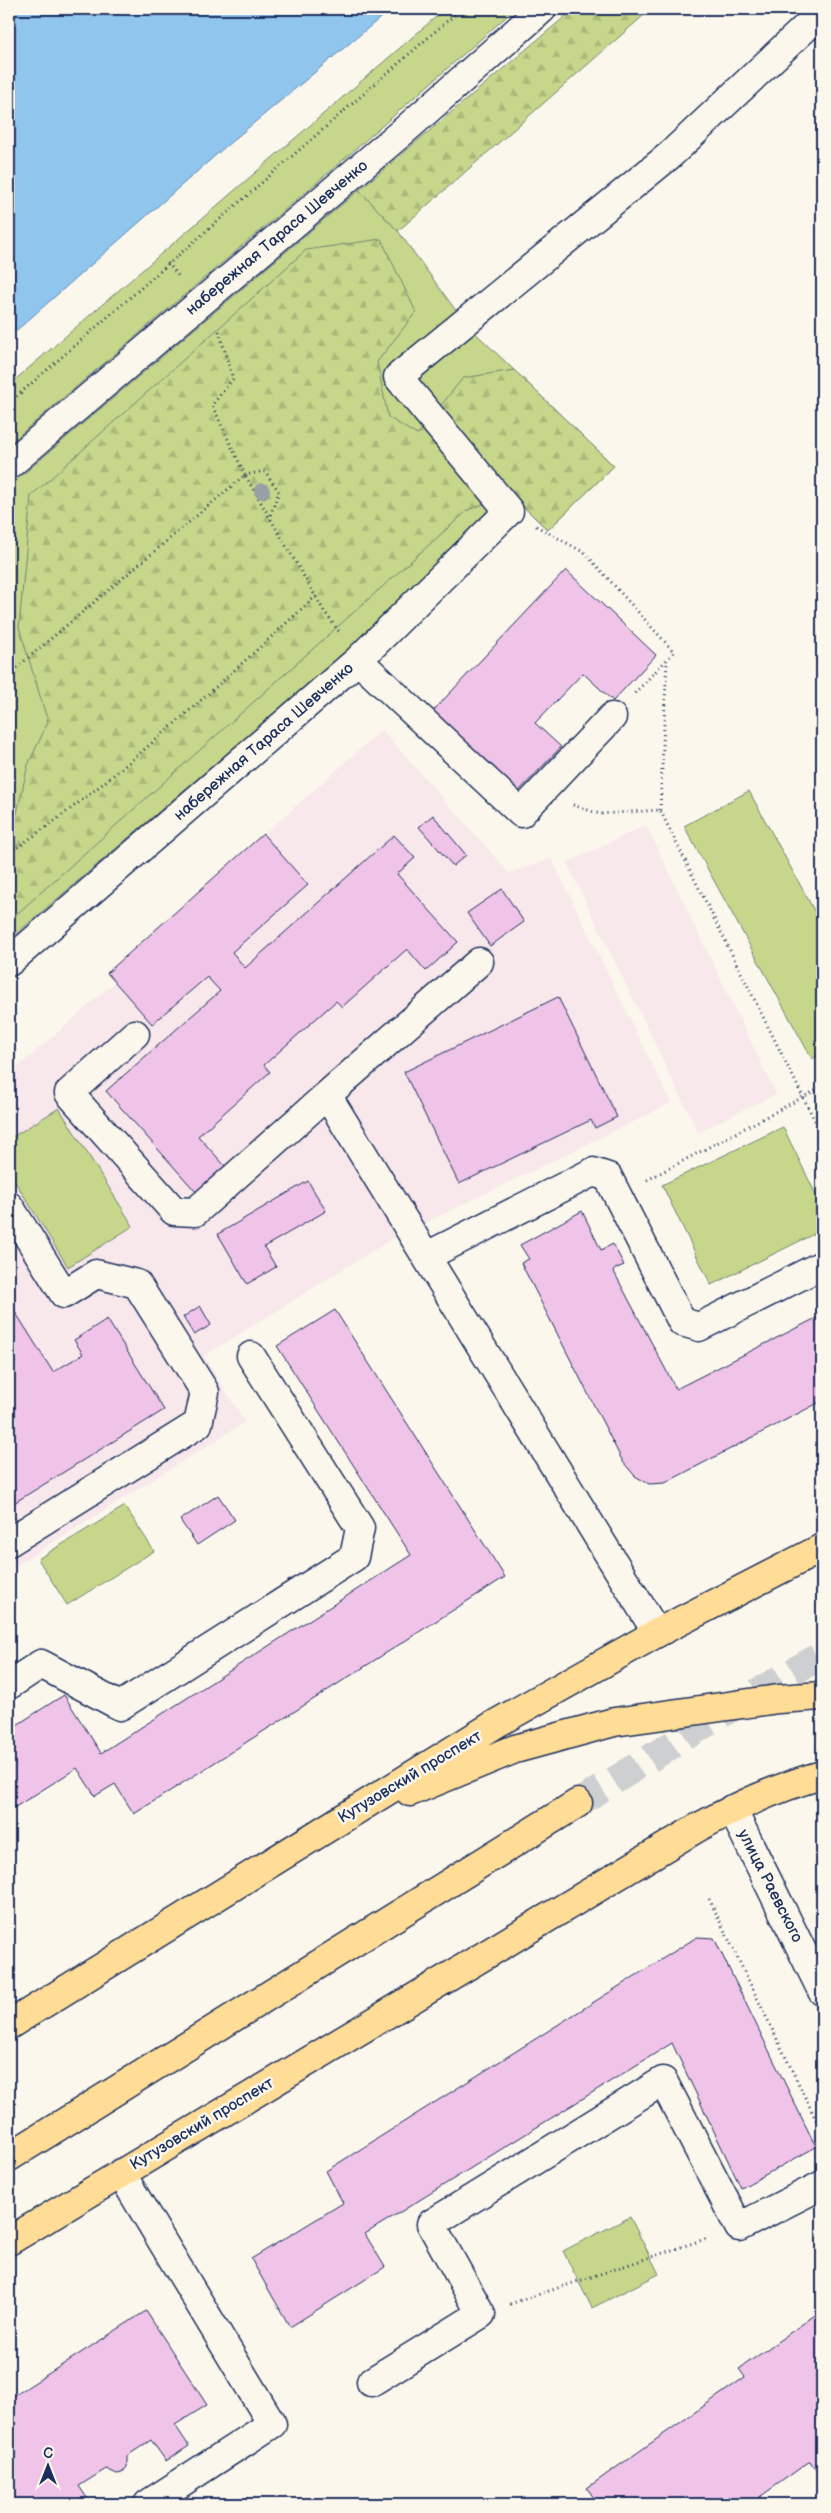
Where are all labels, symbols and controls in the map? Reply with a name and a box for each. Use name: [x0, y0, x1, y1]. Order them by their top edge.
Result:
street label: набережная Тараса Шевченко: [182, 156, 372, 320]
street label: набережная Тараса Шевченко: [170, 659, 358, 825]
street label: Кутузовский проспект: [335, 1726, 486, 1827]
street label: улица Раевского: [733, 1826, 807, 1946]
street label: Кутузовский проспект: [127, 2073, 278, 2174]
north arrow: [22, 2440, 72, 2490]
text: С: [43, 2445, 53, 2462]

